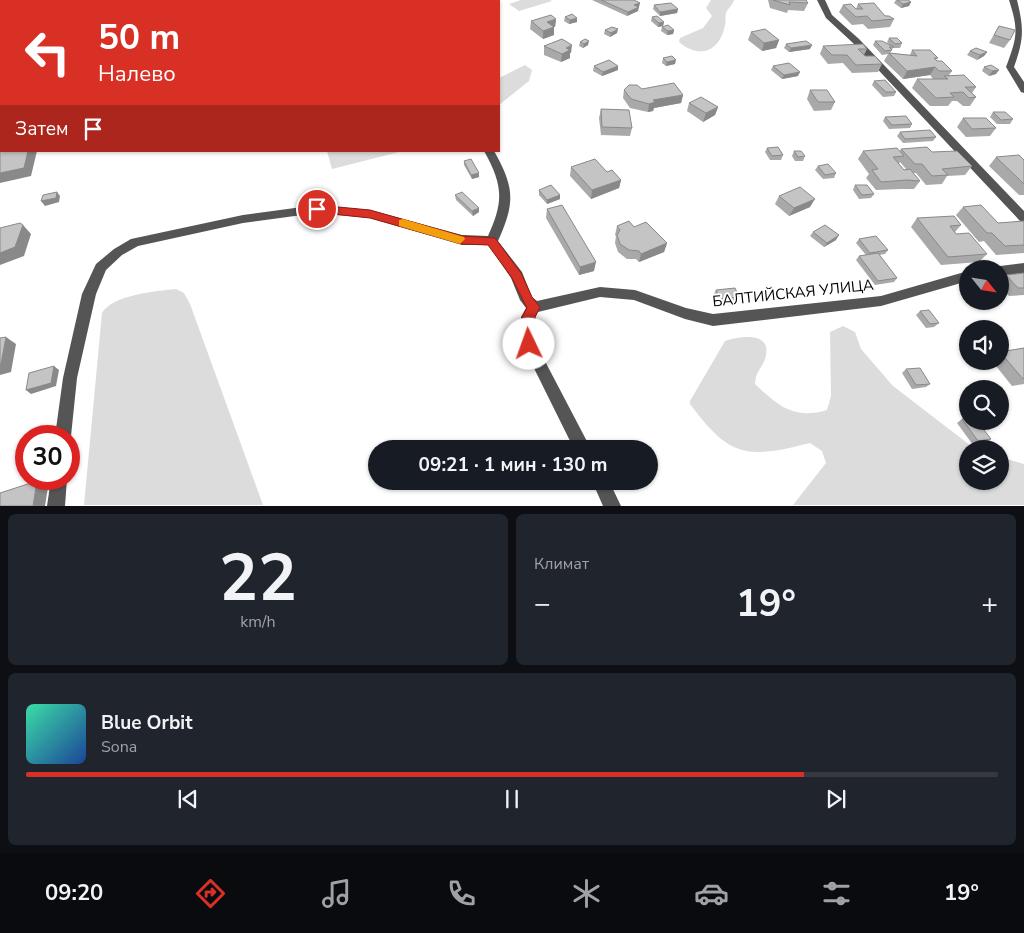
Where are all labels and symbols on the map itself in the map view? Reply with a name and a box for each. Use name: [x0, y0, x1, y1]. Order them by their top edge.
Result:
pin: [296, 188, 338, 230]
north arrow: [959, 260, 1009, 310]
street label: БАЛТИЙСКАЯ УЛИЦА: [711, 275, 875, 311]
position arrow: [502, 317, 554, 369]
speed limit sign: 30: [15, 425, 80, 490]

